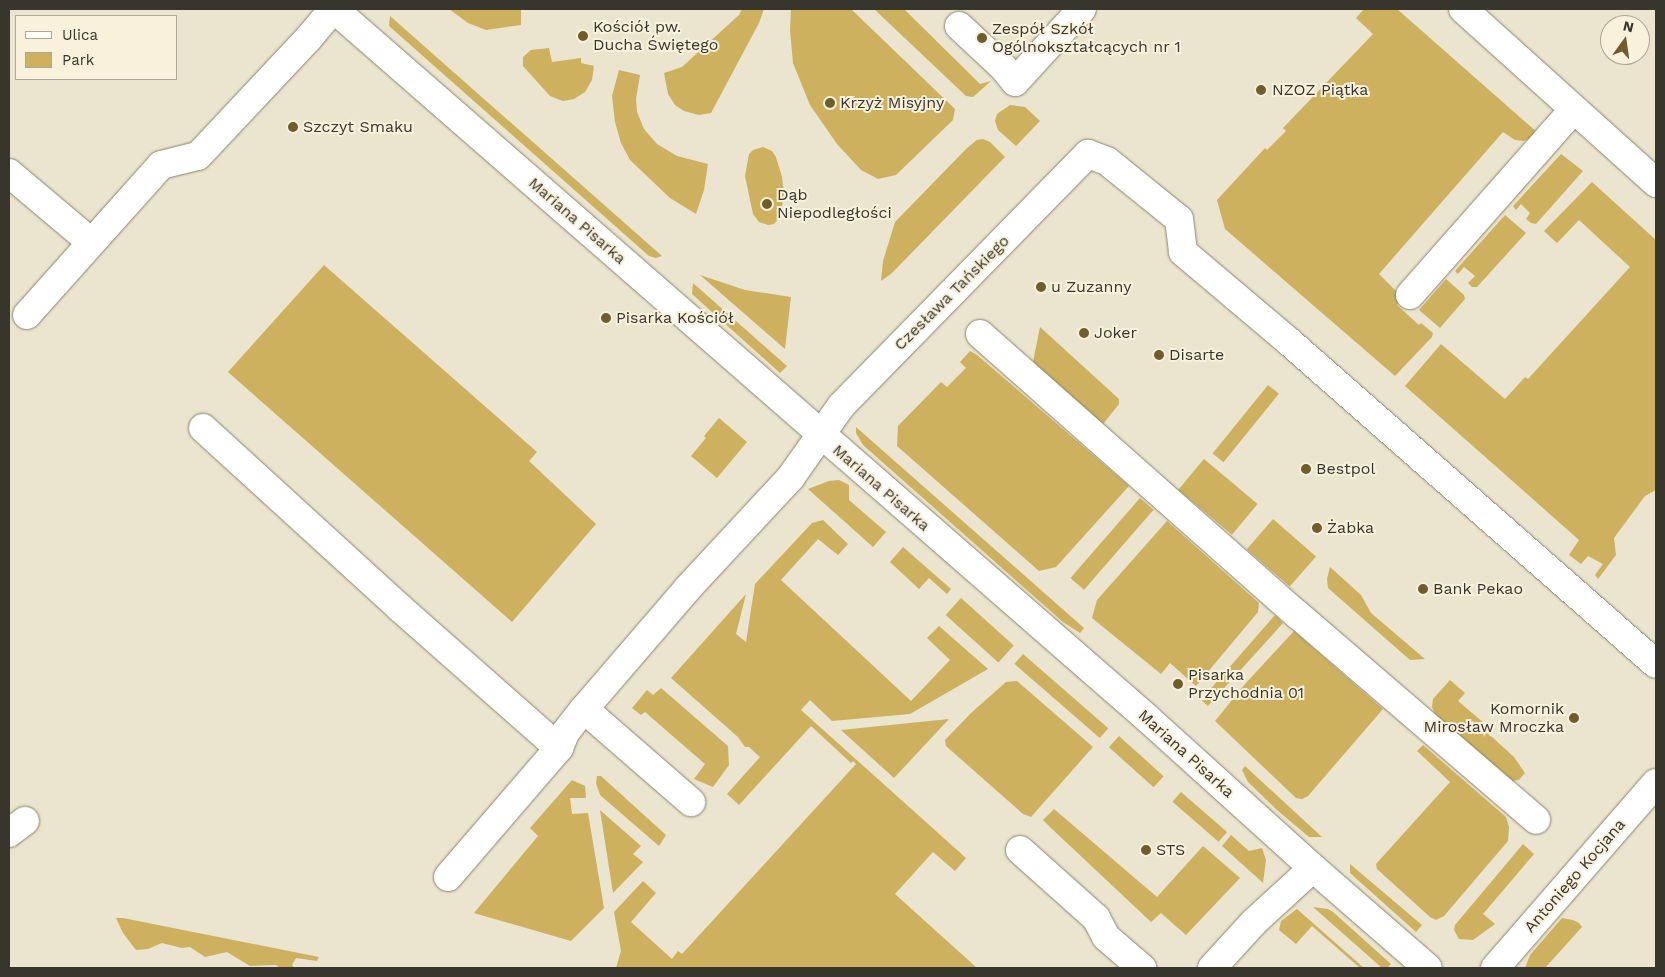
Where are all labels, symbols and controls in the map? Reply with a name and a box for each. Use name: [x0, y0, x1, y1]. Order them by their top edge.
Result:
legend: [15, 15, 178, 80]
north arrow: [1600, 15, 1650, 65]
place label: Kościół pw. Ducha Świętego: [593, 17, 719, 55]
text: N: [1621, 17, 1635, 35]
place label: Zespół Szkół Ogólnokształcących nr 1: [992, 19, 1181, 57]
text: Ulica: [62, 26, 98, 44]
marker: Kościół pw. Ducha Świętego: [577, 30, 589, 42]
marker: Zespół Szkół Ogólnokształcących nr 1: [976, 32, 988, 44]
text: Park: [62, 51, 94, 69]
place label: NZOZ Piątka: [1272, 80, 1368, 100]
marker: NZOZ Piątka: [1254, 83, 1268, 97]
place label: Krzyż Misyjny: [840, 93, 944, 113]
marker: Krzyż Misyjny: [824, 97, 836, 109]
place label: Szczyt Smaku: [303, 117, 413, 137]
marker: Szczyt Smaku: [287, 121, 299, 133]
street label: Mariana Pisarka: [524, 173, 630, 269]
place label: Dąb Niepodległości: [777, 185, 892, 223]
marker: Dąb Niepodległości: [761, 198, 773, 210]
street label: Czesława Tańskiego: [890, 231, 1014, 355]
place label: u Zuzanny: [1051, 277, 1131, 297]
marker: u Zuzanny: [1035, 281, 1047, 293]
place label: Pisarka Kościół: [616, 308, 734, 328]
marker: Pisarka Kościół: [600, 312, 612, 324]
place label: Joker: [1094, 323, 1137, 343]
marker: Joker: [1078, 327, 1090, 339]
place label: Disarte: [1169, 345, 1224, 365]
marker: Disarte: [1153, 349, 1165, 361]
street label: Mariana Pisarka: [828, 440, 934, 536]
place label: Bestpol: [1316, 459, 1375, 479]
marker: Bestpol: [1300, 463, 1312, 475]
place label: Żabka: [1327, 518, 1374, 538]
marker: Żabka: [1311, 522, 1323, 534]
place label: Bank Pekao: [1433, 579, 1523, 599]
marker: Bank Pekao: [1417, 583, 1429, 595]
place label: Pisarka Przychodnia 01: [1188, 665, 1304, 703]
marker: Pisarka Przychodnia 01: [1172, 678, 1184, 690]
place label: Komornik Mirosław Mroczka: [1423, 699, 1564, 737]
street label: Mariana Pisarka: [1134, 706, 1238, 802]
marker: Komornik Mirosław Mroczka: [1568, 712, 1580, 724]
street label: Antoniego Kocjana: [1520, 815, 1630, 937]
place label: STS: [1156, 840, 1185, 860]
marker: STS: [1140, 844, 1152, 856]

